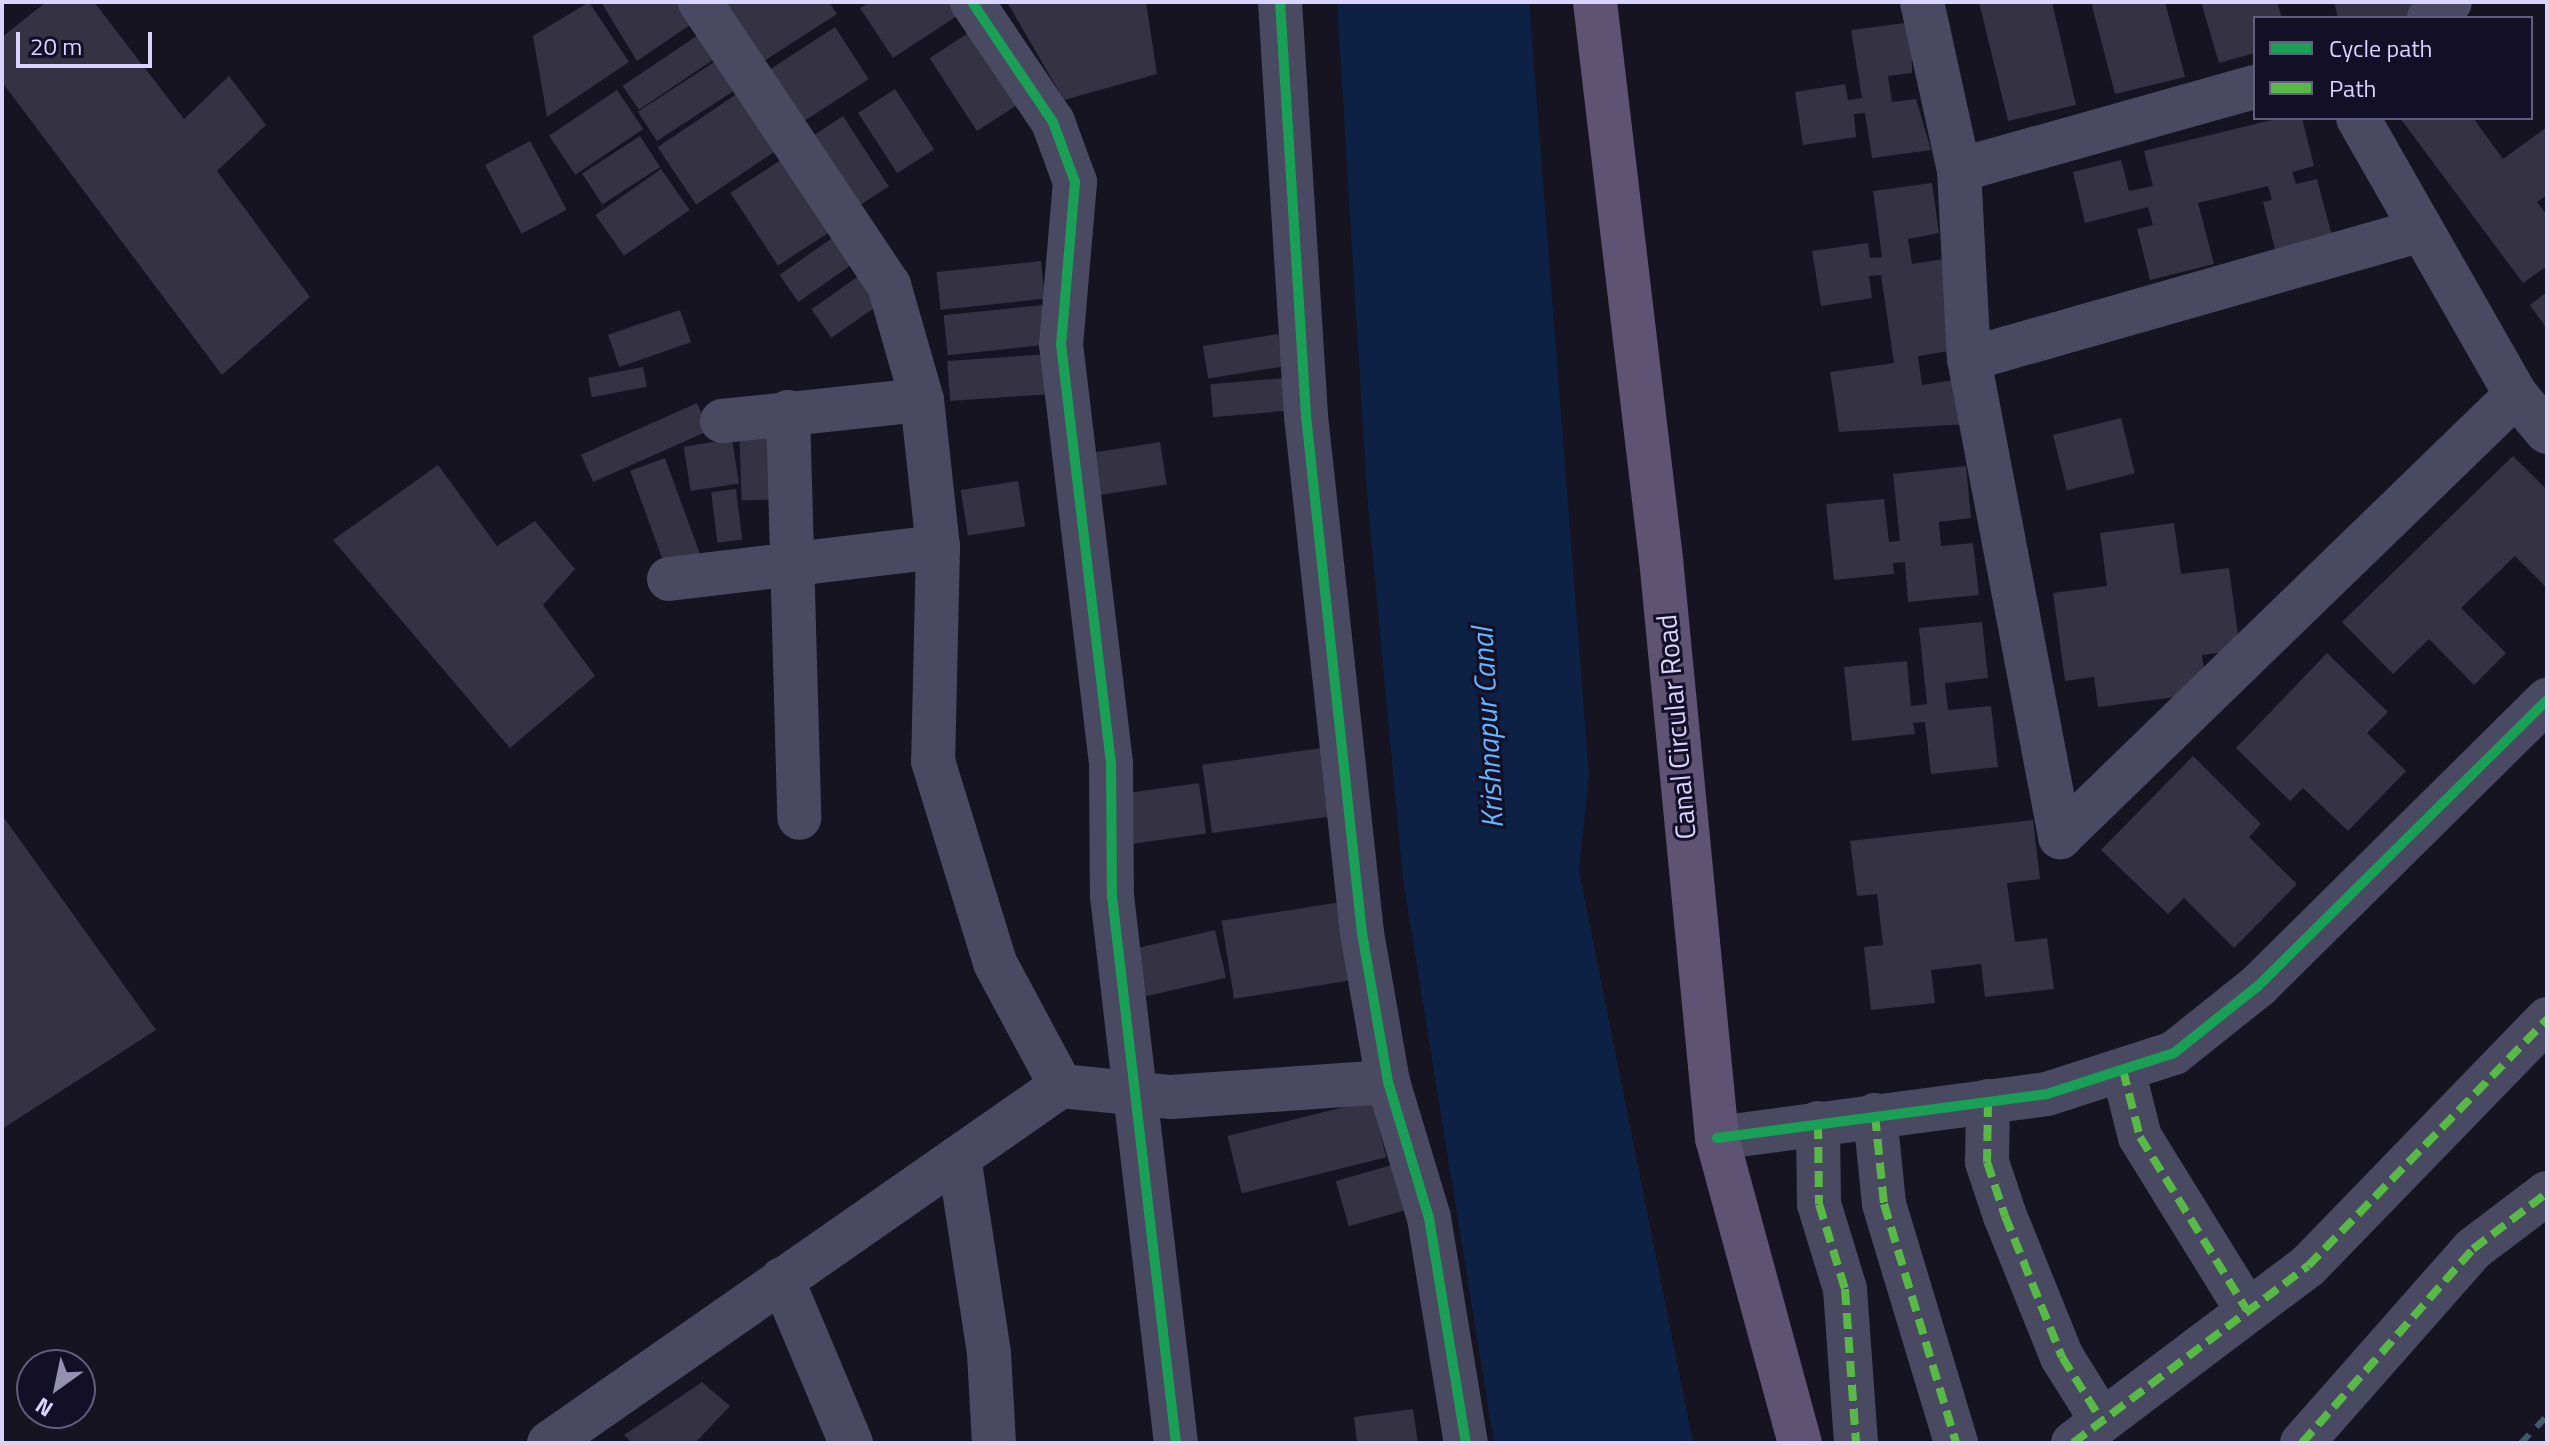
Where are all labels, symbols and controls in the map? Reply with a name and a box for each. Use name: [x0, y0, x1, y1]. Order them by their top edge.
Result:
scale bar: [20, 16, 156, 66]
legend: [2253, 16, 2533, 120]
text: 20 m: [30, 28, 82, 64]
text: Cycle path: [2329, 30, 2432, 66]
text: Path: [2329, 70, 2376, 106]
street label: Canal Circular Road: [1649, 613, 1703, 841]
water label: Krishnapur Canal: [1464, 627, 1510, 829]
north arrow: [16, 1349, 96, 1429]
text: N: [28, 1389, 60, 1426]

